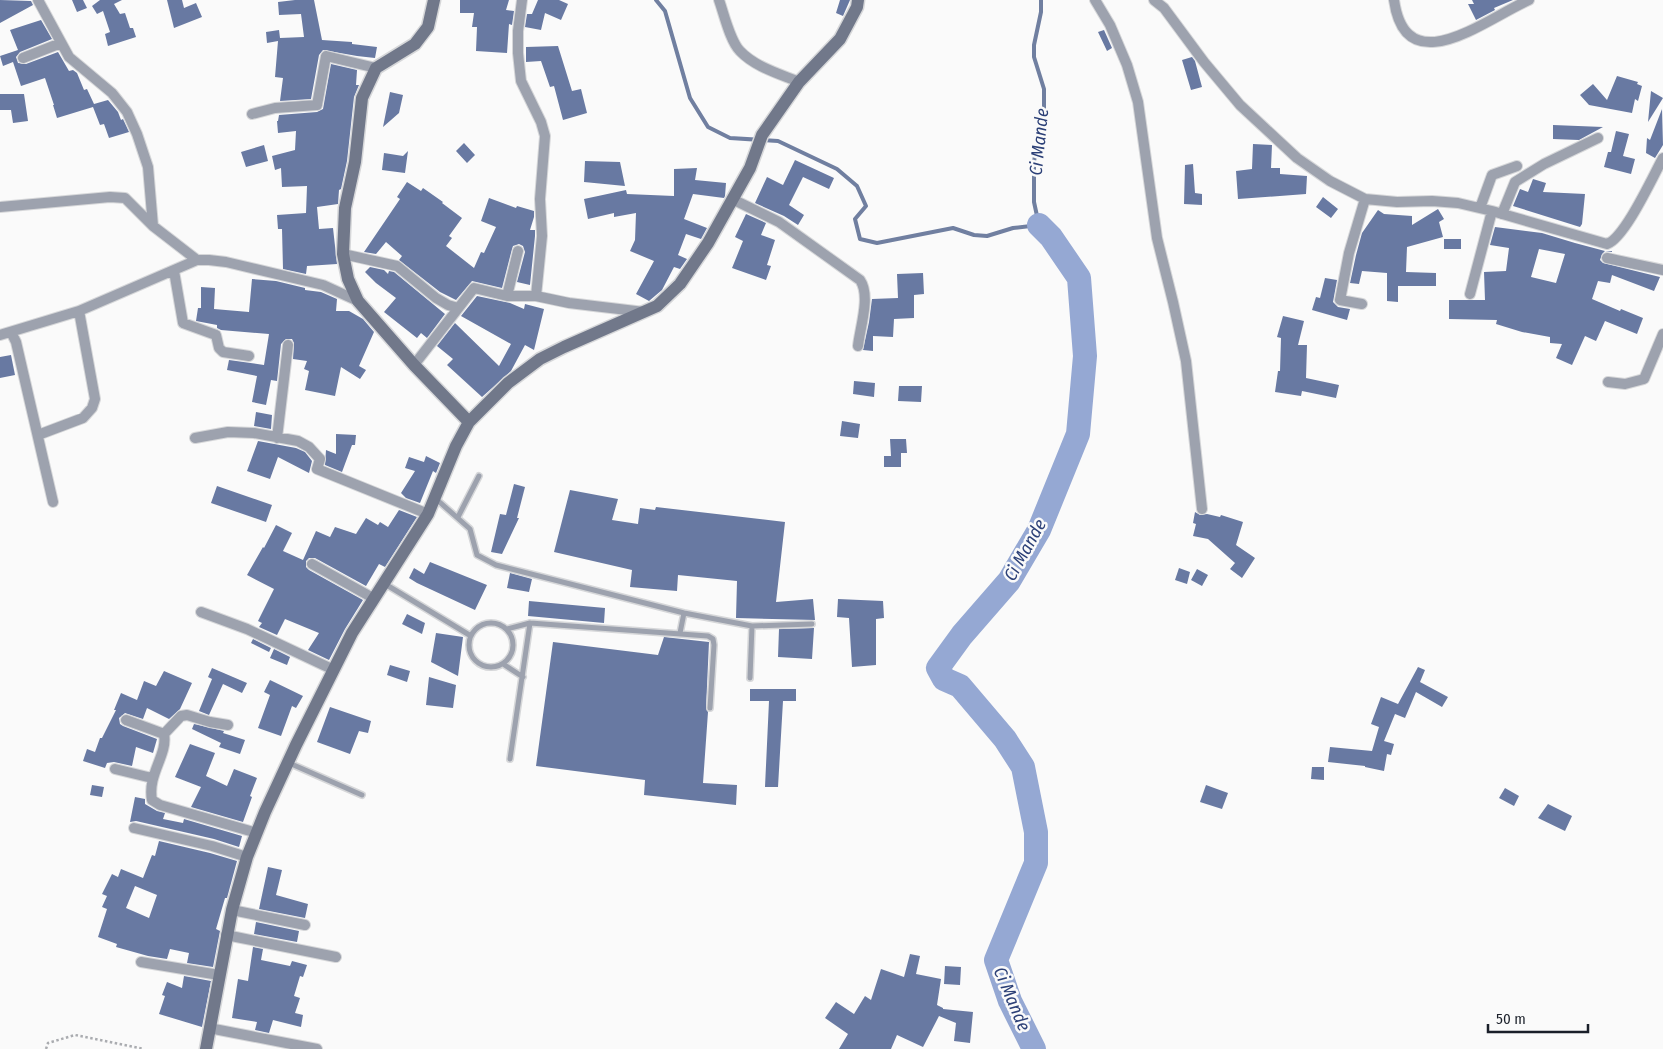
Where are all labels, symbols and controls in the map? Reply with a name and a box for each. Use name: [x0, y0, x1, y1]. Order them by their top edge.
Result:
water label: Ci Mande: [1025, 107, 1054, 177]
water label: Ci Mande: [999, 515, 1051, 585]
water label: Ci Mande: [989, 964, 1035, 1035]
scale bar: [1488, 1002, 1588, 1034]
text: 50 m: [1496, 1010, 1526, 1028]

